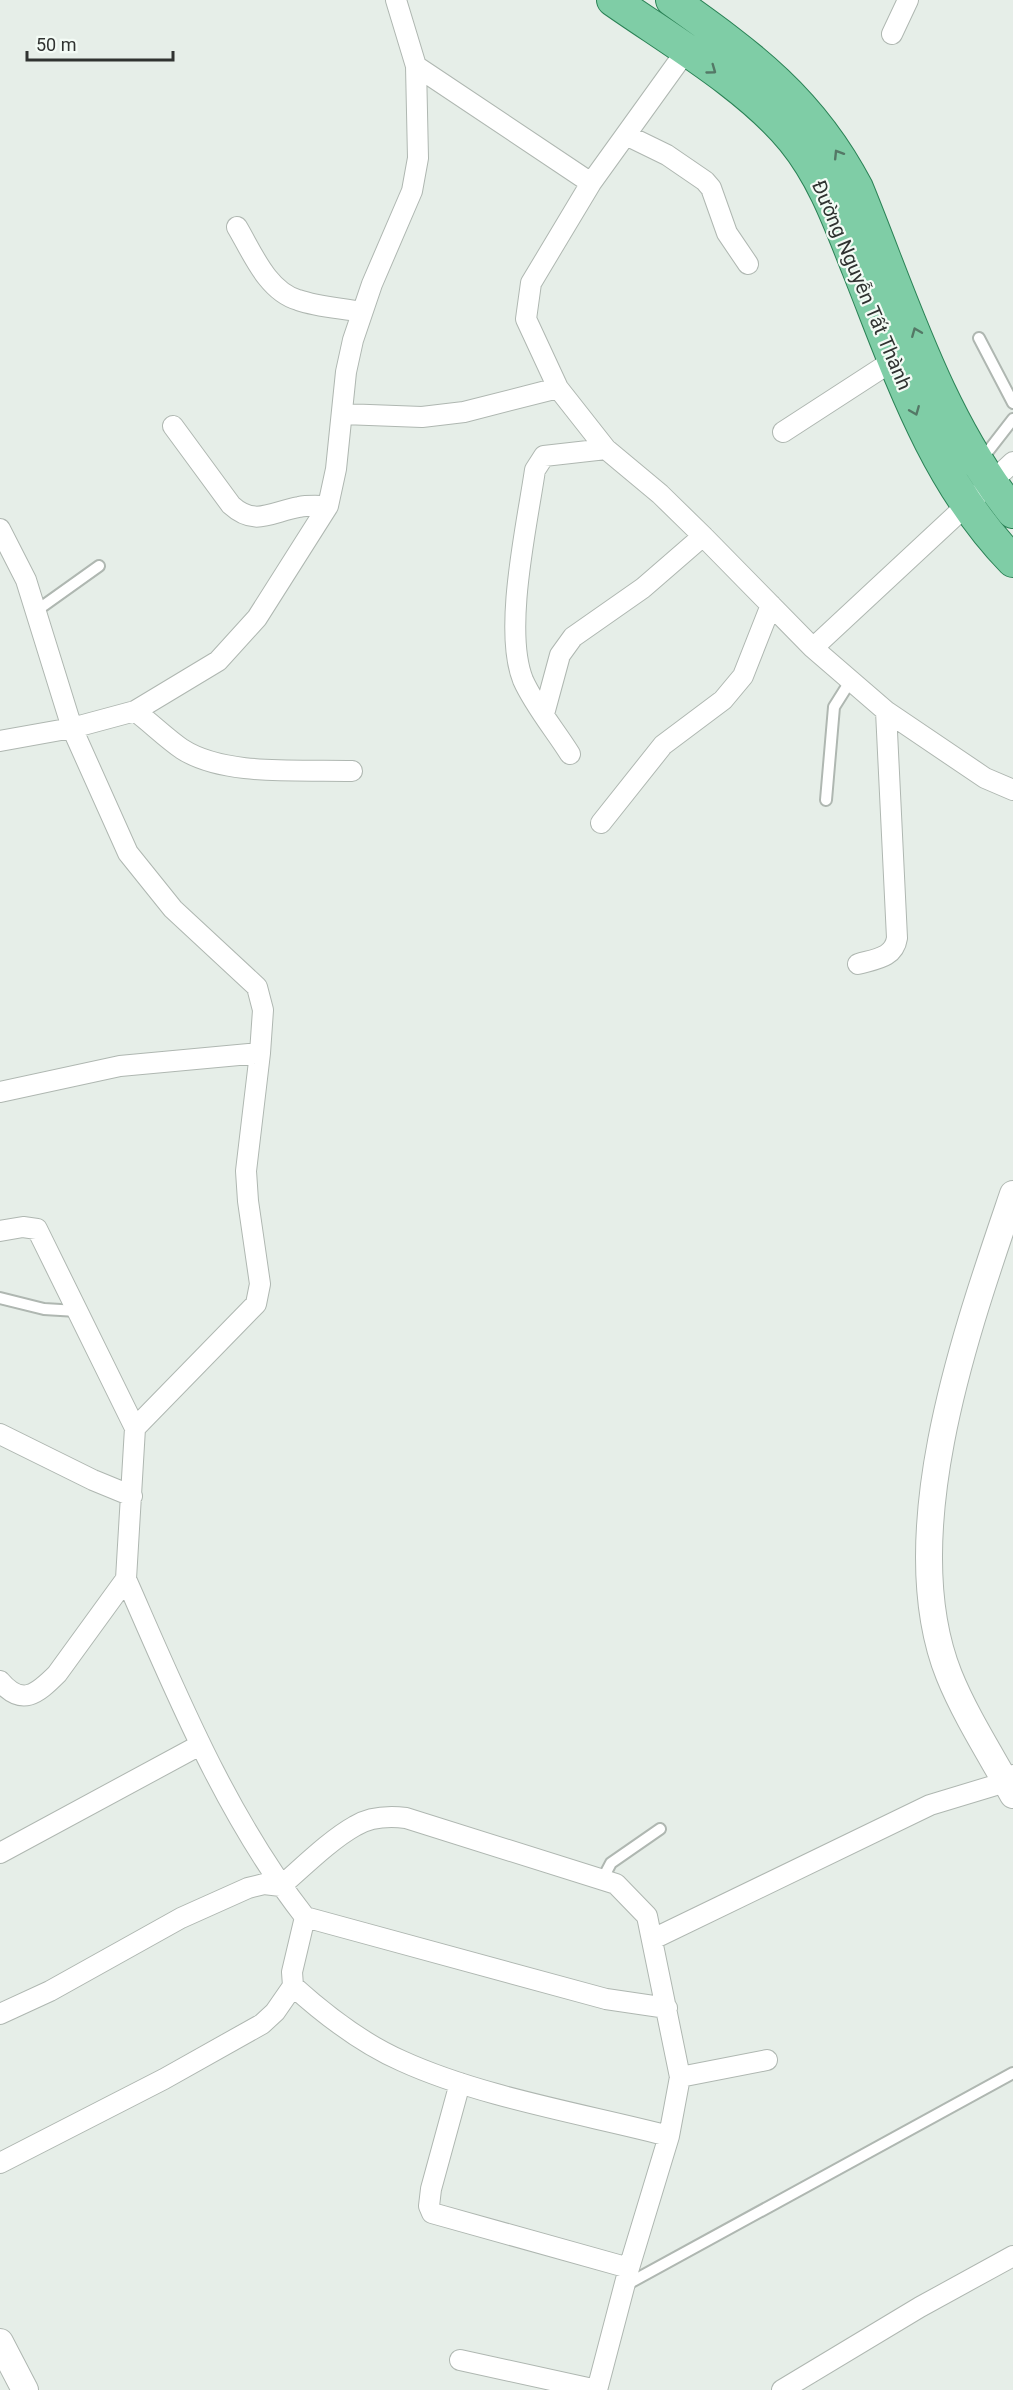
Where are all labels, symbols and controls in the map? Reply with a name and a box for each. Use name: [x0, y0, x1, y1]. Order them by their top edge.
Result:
scale bar: [27, 24, 172, 62]
text: 50 m: [36, 34, 76, 55]
one-way arrow: [706, 63, 717, 74]
one-way arrow: [835, 149, 846, 160]
street label: Đường Nguyễn Tất Thành: [807, 177, 917, 393]
one-way arrow: [911, 328, 923, 339]
one-way arrow: [908, 405, 920, 416]

